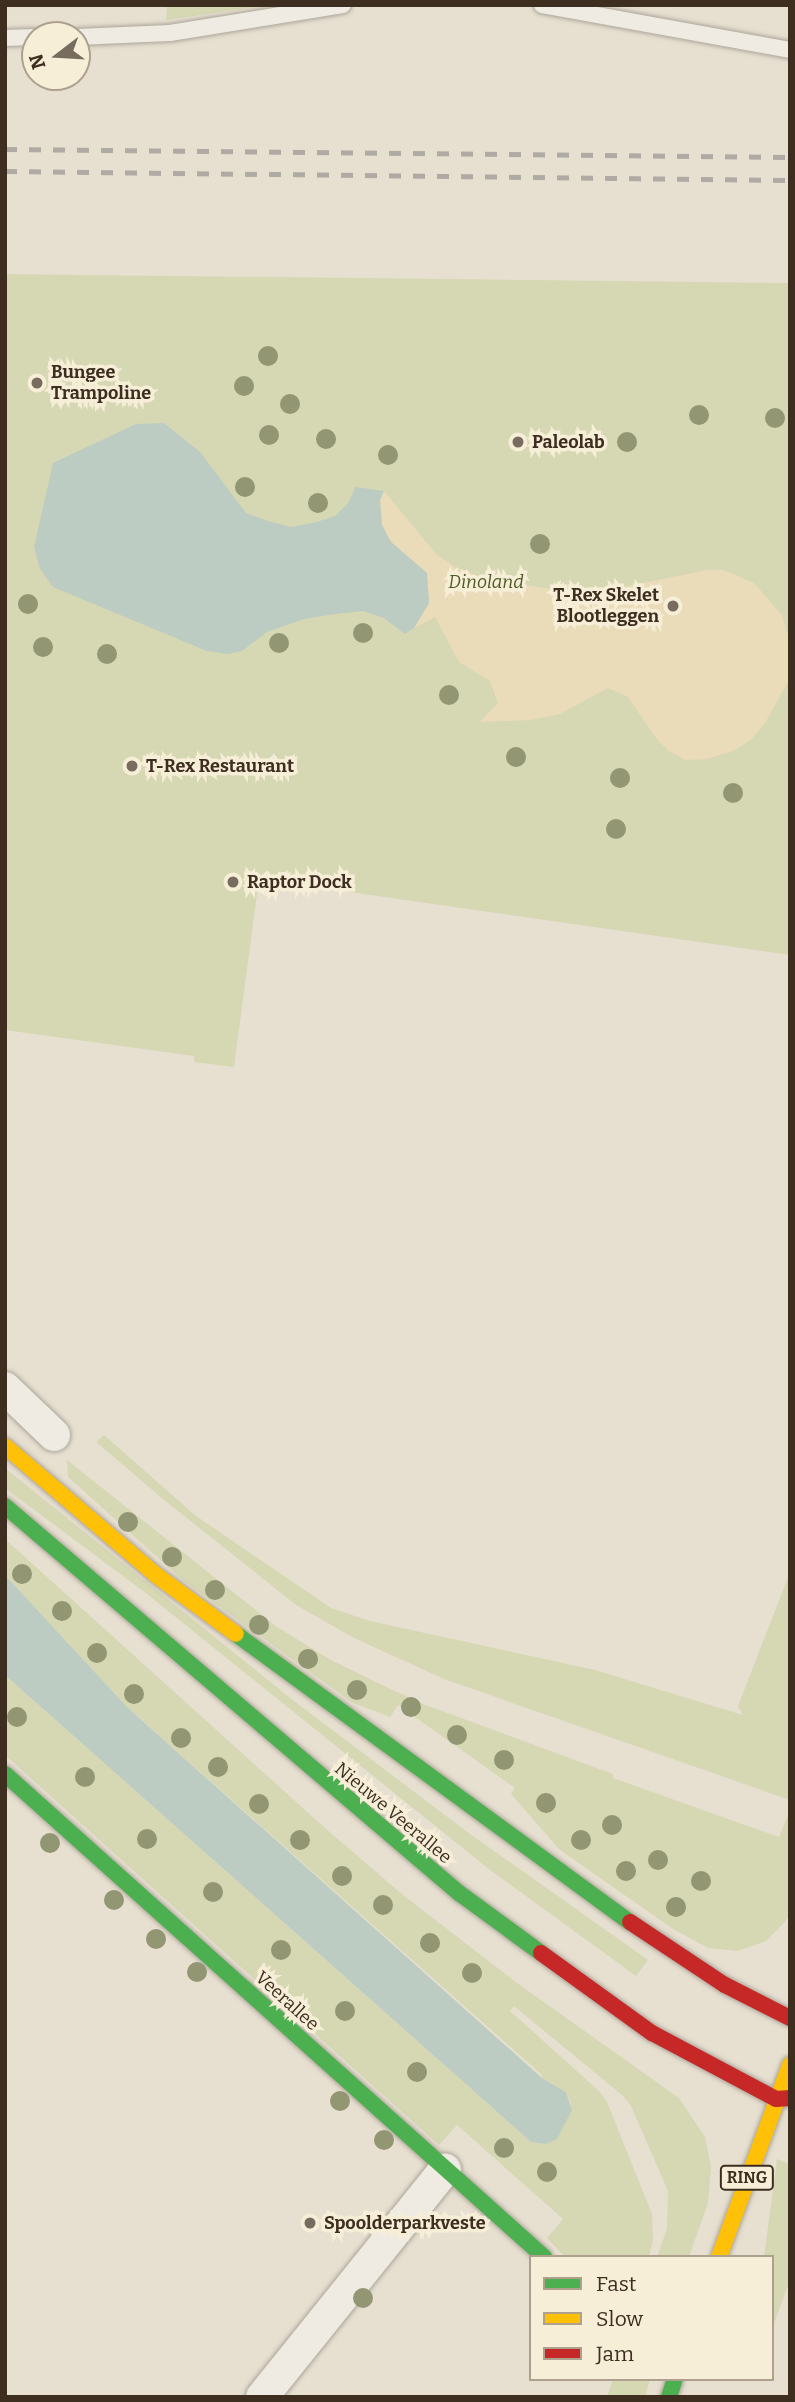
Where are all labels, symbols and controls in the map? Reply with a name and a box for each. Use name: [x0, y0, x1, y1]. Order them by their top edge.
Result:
north arrow: [21, 21, 91, 91]
text: N: [24, 51, 50, 72]
place label: Bungee Trampoline: [51, 362, 151, 404]
marker: Bungee Trampoline: [29, 375, 45, 391]
place label: Paleolab: [532, 431, 605, 453]
marker: Paleolab: [510, 434, 526, 450]
park label: Dinoland: [448, 571, 524, 593]
place label: T-Rex Skelet Blootleggen: [553, 585, 659, 628]
marker: T-Rex Skelet Blootleggen: [665, 598, 681, 614]
place label: T-Rex Restaurant: [146, 755, 294, 777]
marker: T-Rex Restaurant: [124, 758, 140, 774]
place label: Raptor Dock: [247, 871, 352, 893]
marker: Raptor Dock: [225, 874, 241, 890]
street label: Nieuwe Veerallee: [330, 1758, 456, 1868]
street label: Veerallee: [251, 1967, 323, 2035]
road number: RING: [719, 2166, 775, 2190]
place label: Spoolderparkveste: [324, 2212, 486, 2234]
marker: Spoolderparkveste: [302, 2215, 318, 2231]
legend: [529, 2255, 774, 2381]
text: Fast: [596, 2271, 636, 2297]
text: Slow: [596, 2306, 643, 2332]
text: Jam: [596, 2341, 634, 2367]

